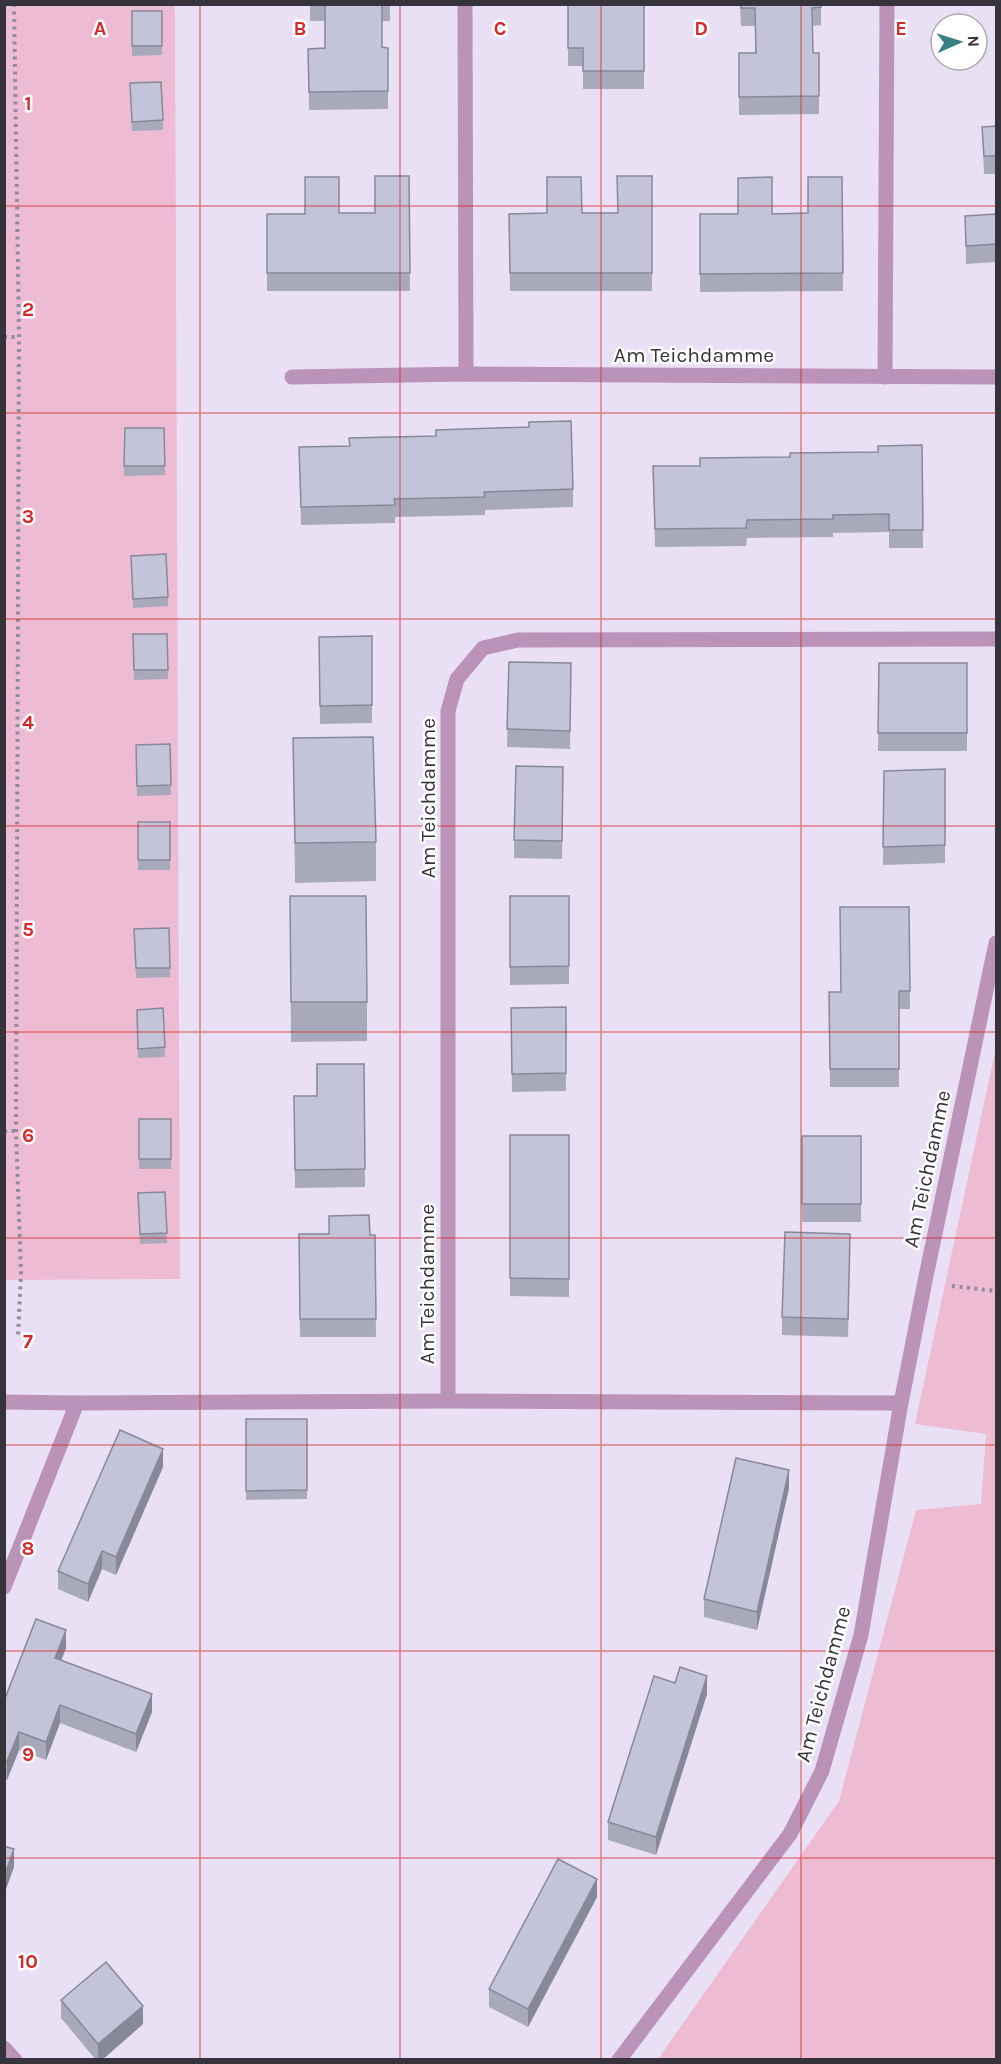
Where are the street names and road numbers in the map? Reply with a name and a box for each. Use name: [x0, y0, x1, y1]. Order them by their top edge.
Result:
street label: Am Teichdamme: [614, 343, 774, 367]
street label: Am Teichdamme: [416, 718, 440, 878]
street label: Am Teichdamme: [899, 1088, 955, 1250]
street label: Am Teichdamme: [415, 1204, 439, 1364]
street label: Am Teichdamme: [791, 1603, 855, 1765]

